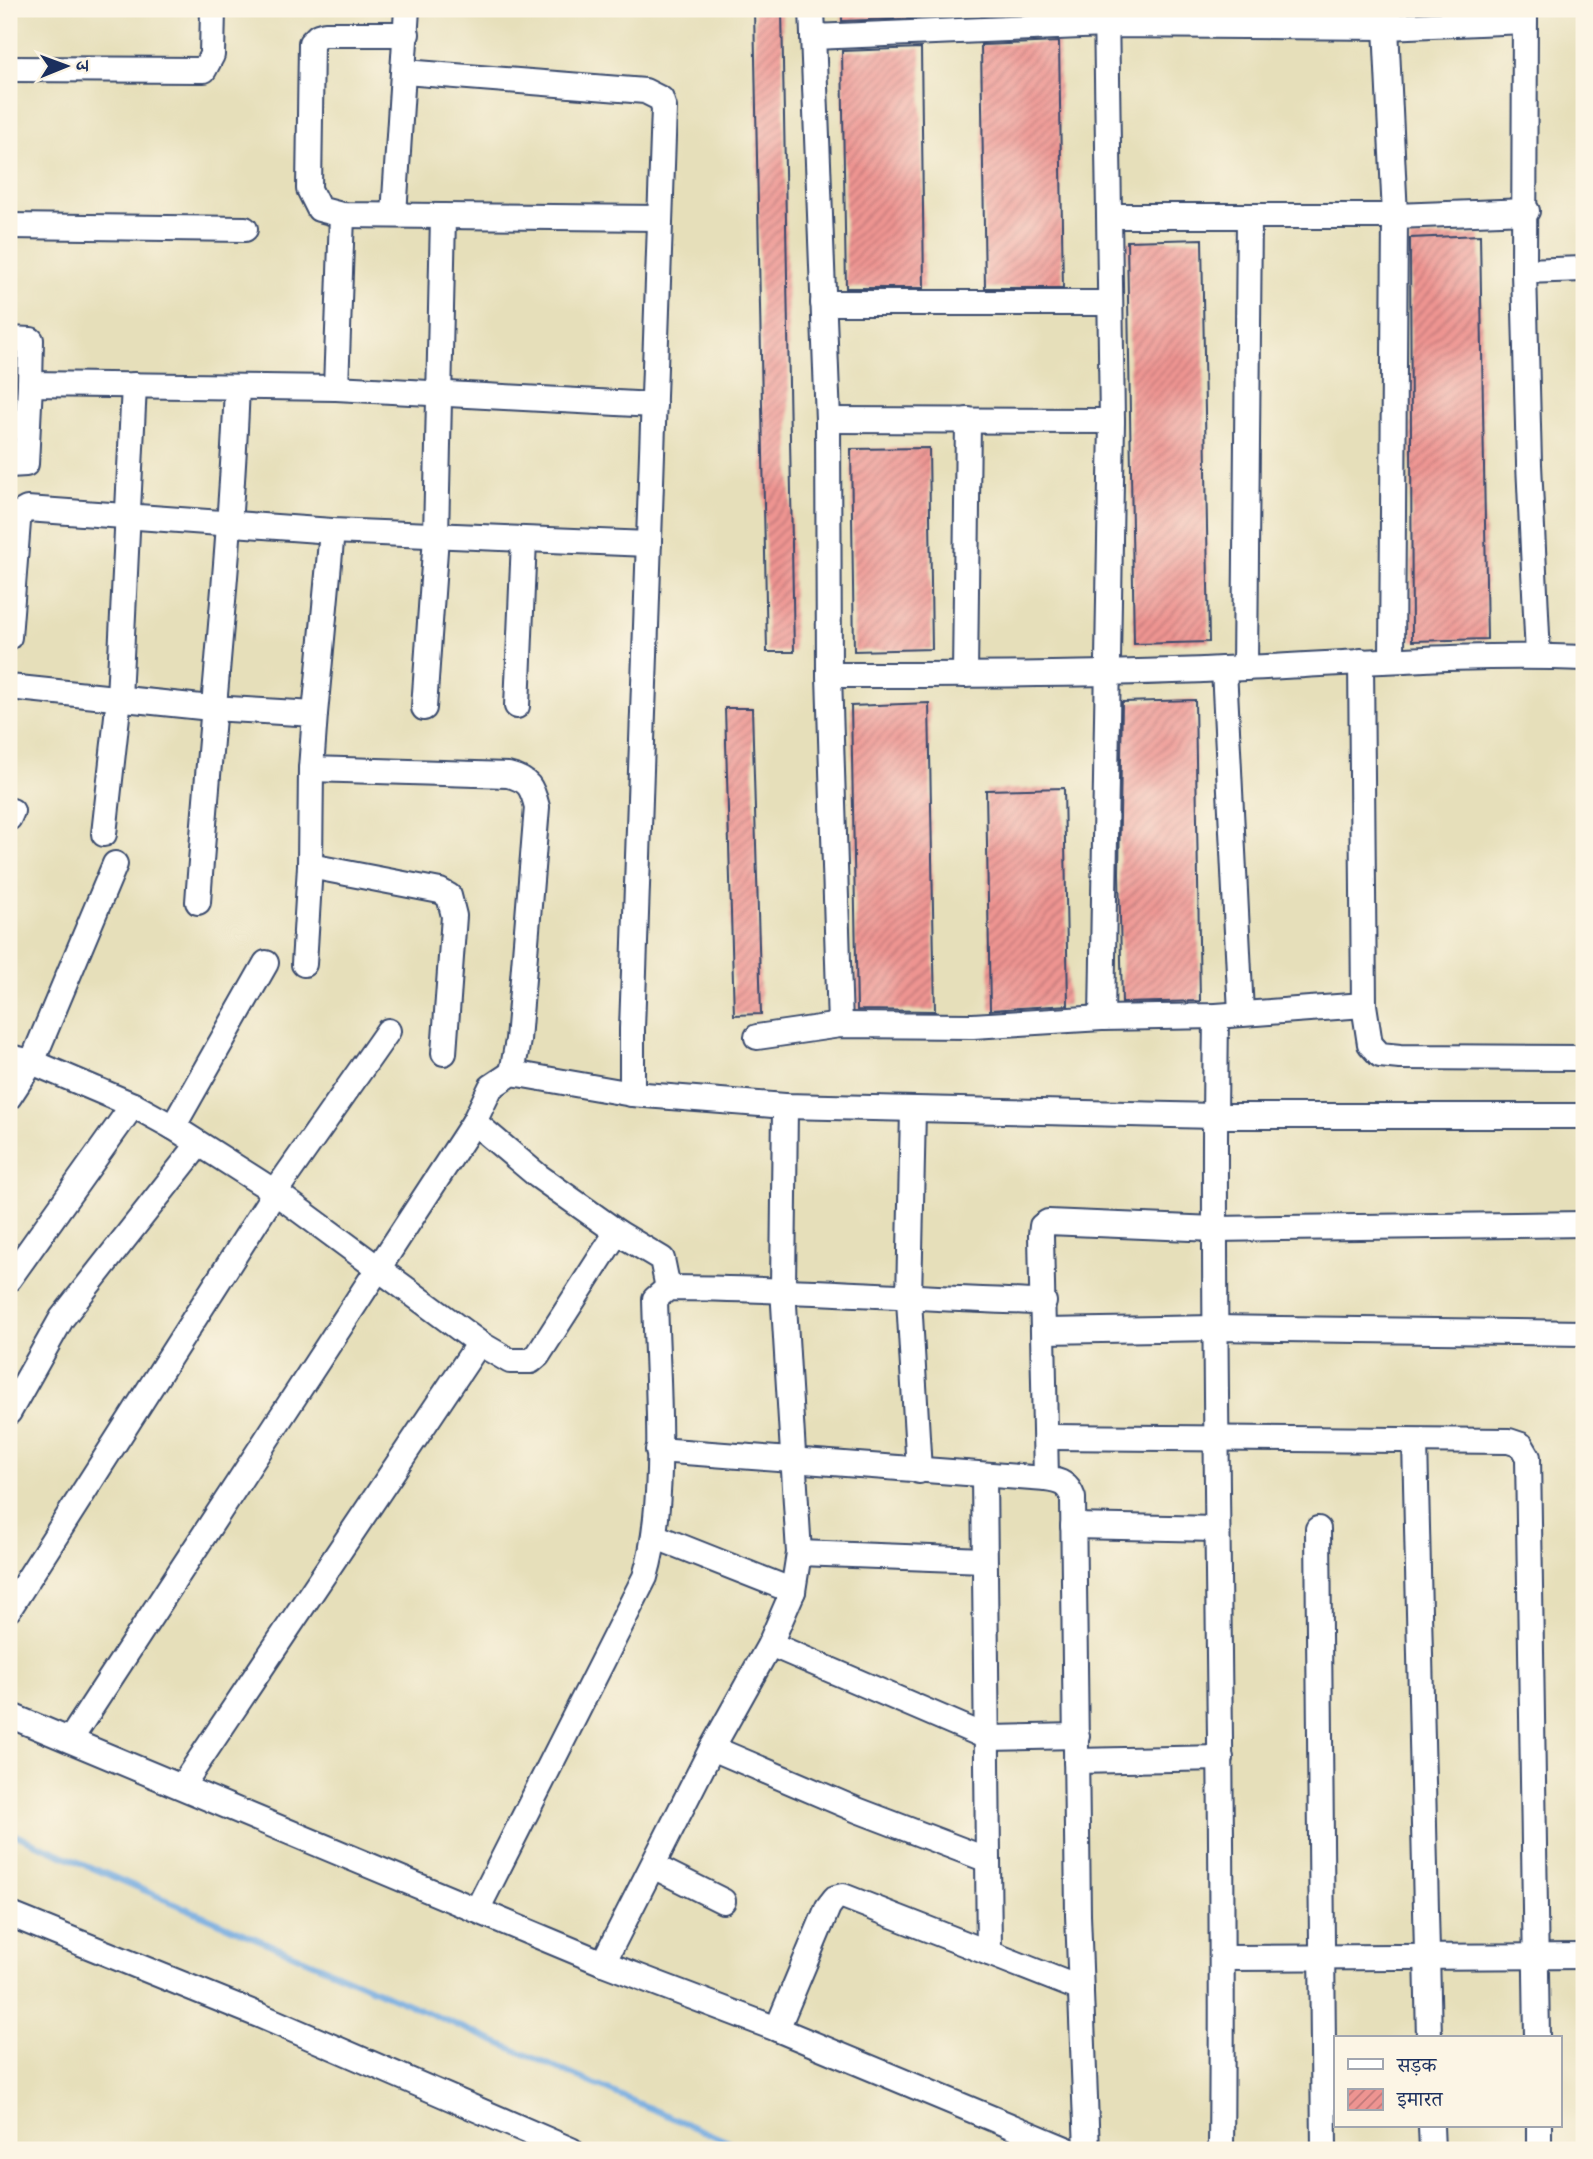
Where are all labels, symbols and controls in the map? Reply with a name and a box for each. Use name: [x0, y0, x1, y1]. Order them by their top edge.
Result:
north arrow: [32, 32, 102, 102]
text: उ: [69, 59, 95, 72]
legend: [1334, 2036, 1562, 2128]
text: सड़क: [1396, 2051, 1437, 2080]
text: इमारत: [1396, 2085, 1444, 2114]

